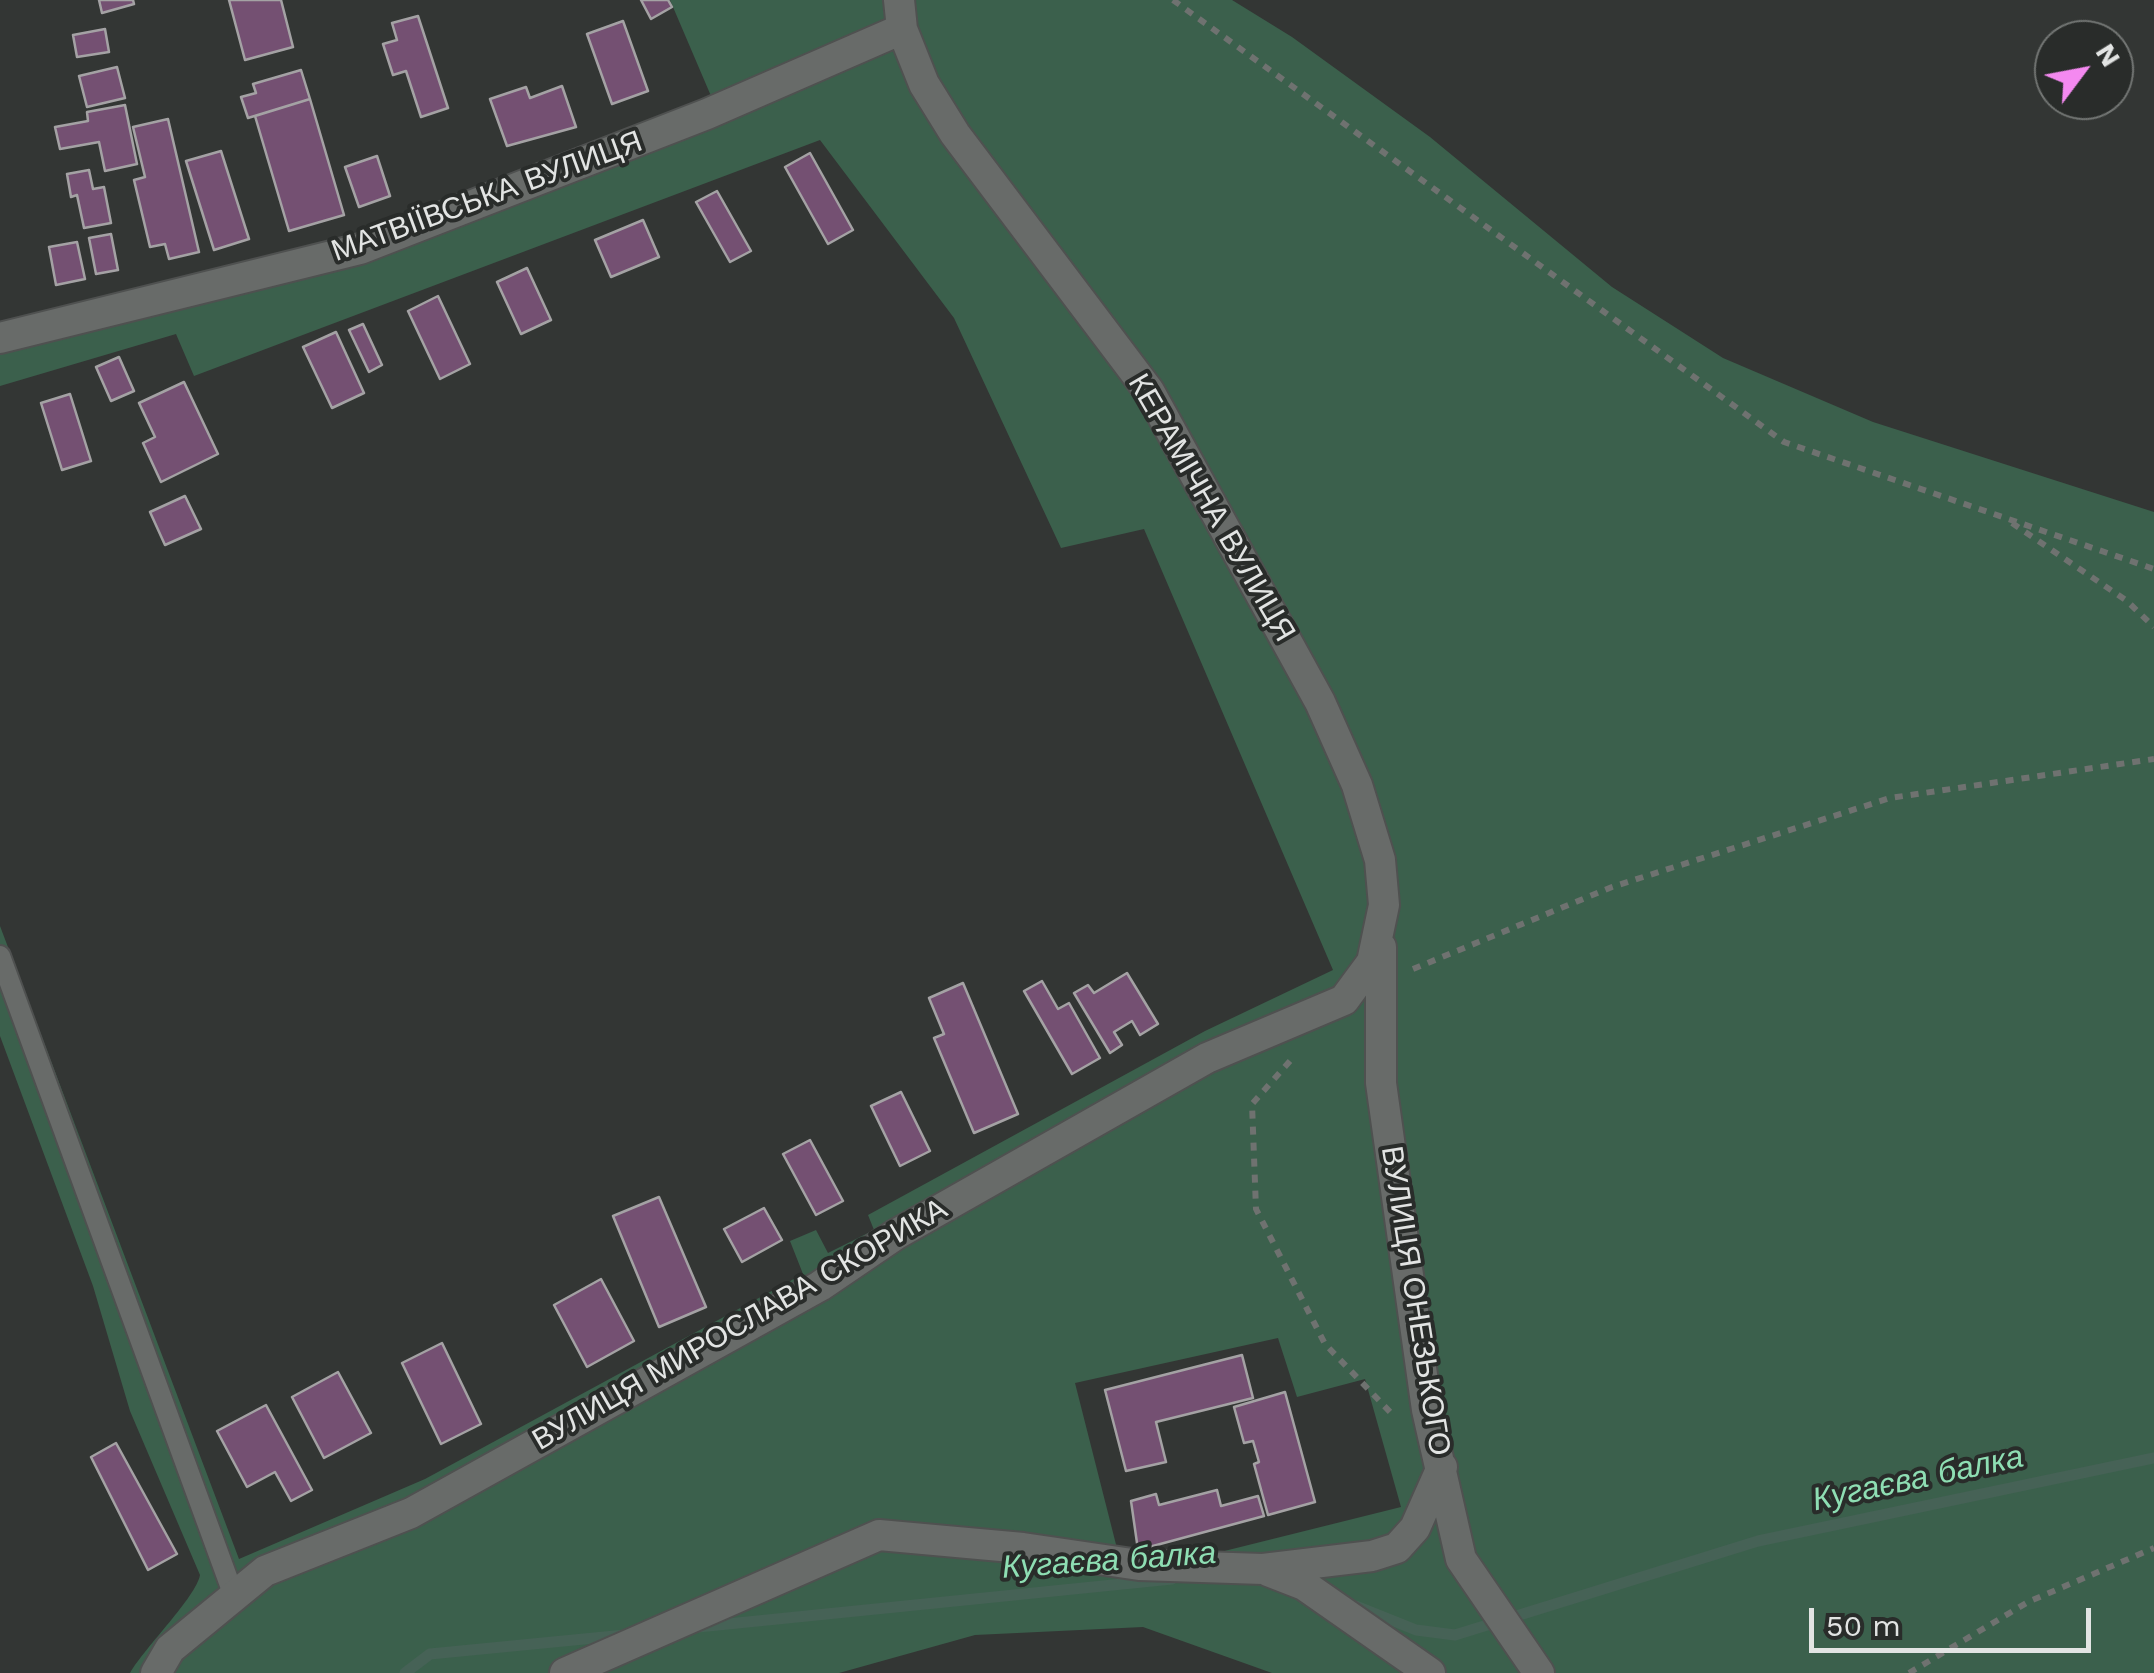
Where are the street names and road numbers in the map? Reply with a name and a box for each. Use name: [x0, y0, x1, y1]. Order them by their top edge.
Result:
street label: МАТВІЇВСЬКА ВУЛИЦЯ: [327, 124, 647, 270]
street label: КЕРАМІЧНА ВУЛИЦЯ: [1120, 368, 1302, 648]
street label: ВУЛИЦЯ ОНЕЗЬКОГО: [1373, 1144, 1457, 1458]
street label: ВУЛИЦЯ МИРОСЛАВА СКОРИКА: [526, 1191, 954, 1459]

